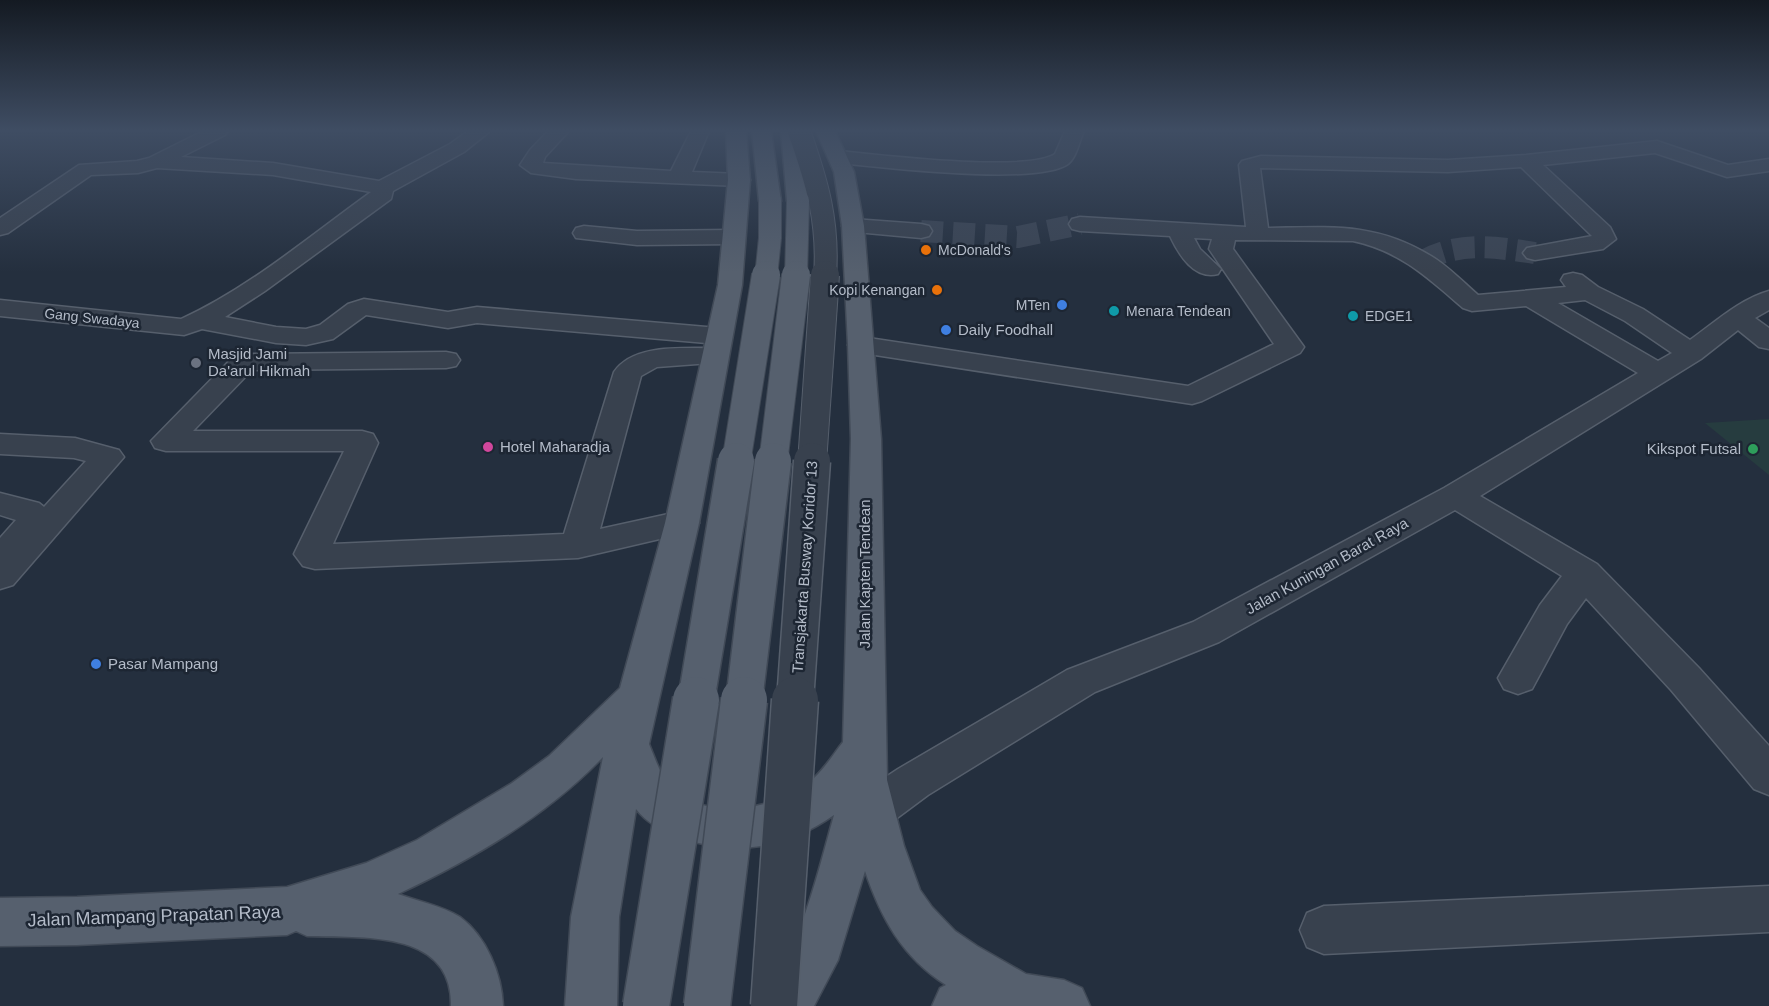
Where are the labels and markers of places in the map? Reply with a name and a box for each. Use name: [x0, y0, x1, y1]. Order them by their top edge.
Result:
place label: McDonald's: [938, 242, 1011, 258]
marker: McDonald's: [919, 243, 933, 257]
place label: Kopi Kenangan: [829, 282, 925, 298]
marker: Kopi Kenangan: [930, 283, 944, 297]
place label: MTen: [1016, 297, 1050, 313]
marker: MTen: [1055, 298, 1069, 312]
place label: Menara Tendean: [1126, 303, 1231, 319]
marker: Menara Tendean: [1107, 304, 1121, 318]
place label: EDGE1: [1365, 308, 1413, 324]
marker: EDGE1: [1346, 309, 1360, 323]
place label: Daily Foodhall: [958, 321, 1053, 338]
marker: Daily Foodhall: [939, 323, 953, 337]
place label: Masjid Jami Da'arul Hikmah: [208, 345, 310, 379]
marker: Masjid Jami Da'arul Hikmah: [189, 356, 203, 370]
place label: Hotel Maharadja: [500, 438, 611, 455]
marker: Hotel Maharadja: [481, 440, 495, 454]
place label: Kikspot Futsal: [1647, 440, 1741, 457]
marker: Kikspot Futsal: [1746, 442, 1760, 456]
place label: Pasar Mampang: [108, 655, 218, 672]
marker: Pasar Mampang: [89, 657, 103, 671]

